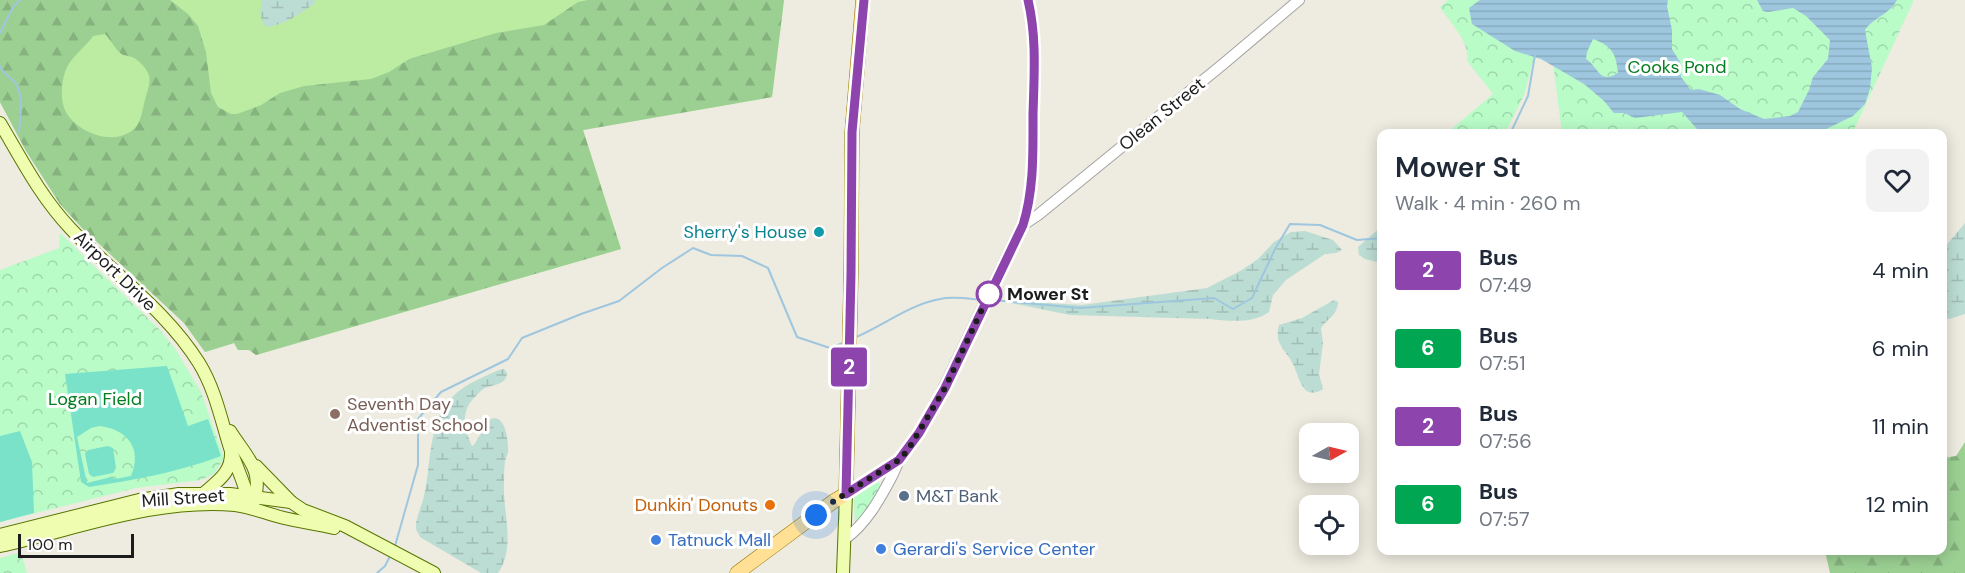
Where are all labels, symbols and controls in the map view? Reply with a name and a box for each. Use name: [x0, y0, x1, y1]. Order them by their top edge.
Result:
park label: Cooks Pond: [1628, 55, 1726, 79]
street label: Olean Street: [1114, 72, 1210, 156]
text: Mower St: [1395, 149, 1521, 186]
button: heart: [1866, 149, 1929, 212]
text: Walk · 4 min · 260 m: [1395, 190, 1580, 216]
place label: Sherry's House: [683, 220, 807, 244]
marker: Sherry's House: [812, 225, 826, 239]
street label: Airport Drive: [69, 226, 161, 316]
text: Bus: [1479, 243, 1518, 272]
text: 2: [1422, 256, 1434, 284]
text: 4 min: [1872, 256, 1929, 285]
text: 07:49: [1479, 272, 1532, 298]
marker: Mower St: [976, 281, 1002, 307]
place label: Mower St: [1007, 282, 1089, 306]
text: Bus: [1479, 321, 1518, 350]
text: 6: [1421, 334, 1435, 362]
text: 6 min: [1872, 334, 1929, 363]
line badge: 2: [830, 348, 868, 386]
text: 07:51: [1479, 350, 1526, 376]
text: 2: [843, 353, 855, 381]
park label: Logan Field: [48, 387, 142, 411]
place label: Seventh Day Adventist School: [347, 392, 488, 437]
text: Bus: [1479, 399, 1518, 428]
marker: Seventh Day Adventist School: [328, 407, 342, 421]
text: 2: [1422, 412, 1434, 440]
text: 11 min: [1872, 412, 1929, 441]
north arrow: [1299, 423, 1359, 483]
map controls: [1299, 423, 1359, 555]
text: 07:56: [1479, 428, 1532, 454]
text: Bus: [1479, 477, 1518, 506]
street label: Mill Street: [141, 483, 225, 513]
place label: M&T Bank: [916, 484, 999, 508]
marker: M&T Bank: [897, 489, 911, 503]
text: 6: [1421, 490, 1435, 518]
text: 12 min: [1866, 490, 1929, 519]
place label: Dunkin' Donuts: [635, 493, 758, 517]
button: locate: [1299, 495, 1359, 555]
marker: Dunkin' Donuts: [763, 498, 777, 512]
your location: [801, 500, 831, 530]
text: 07:57: [1479, 506, 1530, 532]
place label: Tatnuck Mall: [668, 528, 771, 552]
scale bar: [18, 531, 134, 558]
marker: Tatnuck Mall: [649, 533, 663, 547]
text: 100 m: [27, 534, 72, 555]
place label: Gerardi's Service Center: [893, 537, 1096, 561]
marker: Gerardi's Service Center: [874, 542, 888, 556]

